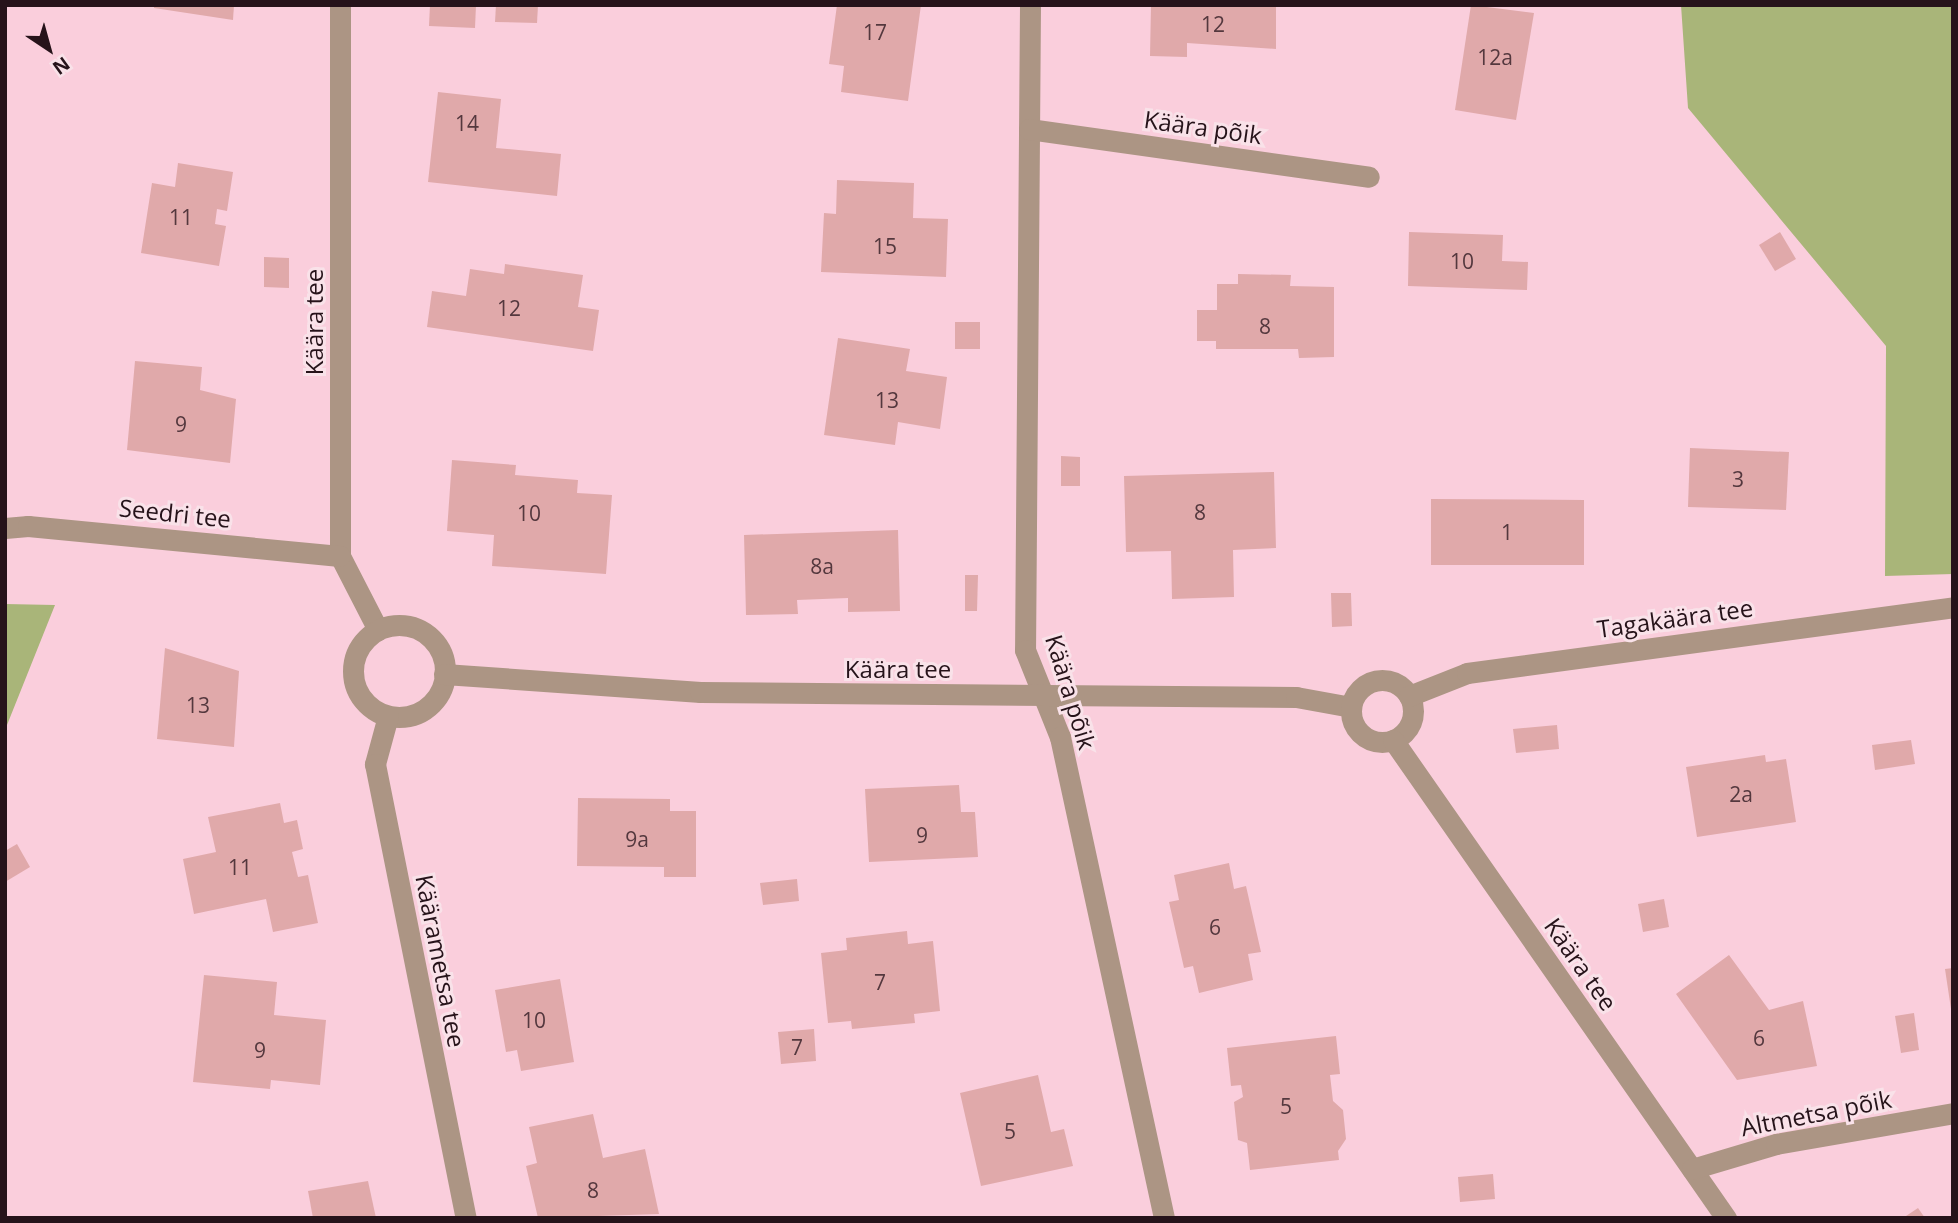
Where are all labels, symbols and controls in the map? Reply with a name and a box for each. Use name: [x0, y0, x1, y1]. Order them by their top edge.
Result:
house number: 12: [1201, 11, 1225, 37]
north arrow: [14, 14, 84, 84]
house number: 17: [863, 19, 887, 45]
house number: 12a: [1477, 44, 1513, 70]
text: N: [47, 51, 75, 81]
street label: Käära põik: [1142, 104, 1264, 150]
house number: 14: [455, 110, 479, 136]
house number: 11: [169, 204, 193, 230]
house number: 15: [873, 233, 897, 259]
house number: 10: [1450, 248, 1474, 274]
street label: Käära tee: [300, 269, 328, 375]
house number: 12: [497, 295, 521, 321]
house number: 8: [1259, 313, 1271, 339]
house number: 13: [875, 387, 899, 413]
house number: 9: [175, 411, 187, 437]
house number: 3: [1732, 466, 1744, 492]
street label: Seedri tee: [118, 493, 232, 533]
house number: 8: [1194, 499, 1206, 525]
house number: 10: [517, 500, 541, 526]
house number: 1: [1501, 519, 1513, 545]
house number: 8a: [810, 553, 834, 579]
street label: Tagakäära tee: [1595, 593, 1755, 643]
street label: Käära põik: [1040, 631, 1102, 753]
street label: Käära tee: [845, 655, 951, 683]
house number: 13: [186, 692, 210, 718]
house number: 2a: [1729, 781, 1753, 807]
house number: 9: [916, 822, 928, 848]
house number: 9a: [625, 826, 649, 852]
house number: 11: [228, 854, 252, 880]
street label: Käärametsa tee: [410, 872, 472, 1050]
street label: Käära tee: [1539, 912, 1623, 1016]
house number: 6: [1209, 914, 1221, 940]
house number: 7: [874, 969, 886, 995]
house number: 10: [522, 1007, 546, 1033]
house number: 6: [1753, 1025, 1765, 1051]
house number: 7: [791, 1034, 803, 1060]
house number: 9: [254, 1037, 266, 1063]
street label: Altmetsa põik: [1738, 1084, 1894, 1142]
house number: 5: [1280, 1093, 1292, 1119]
house number: 5: [1004, 1118, 1016, 1144]
house number: 8: [587, 1177, 599, 1203]

